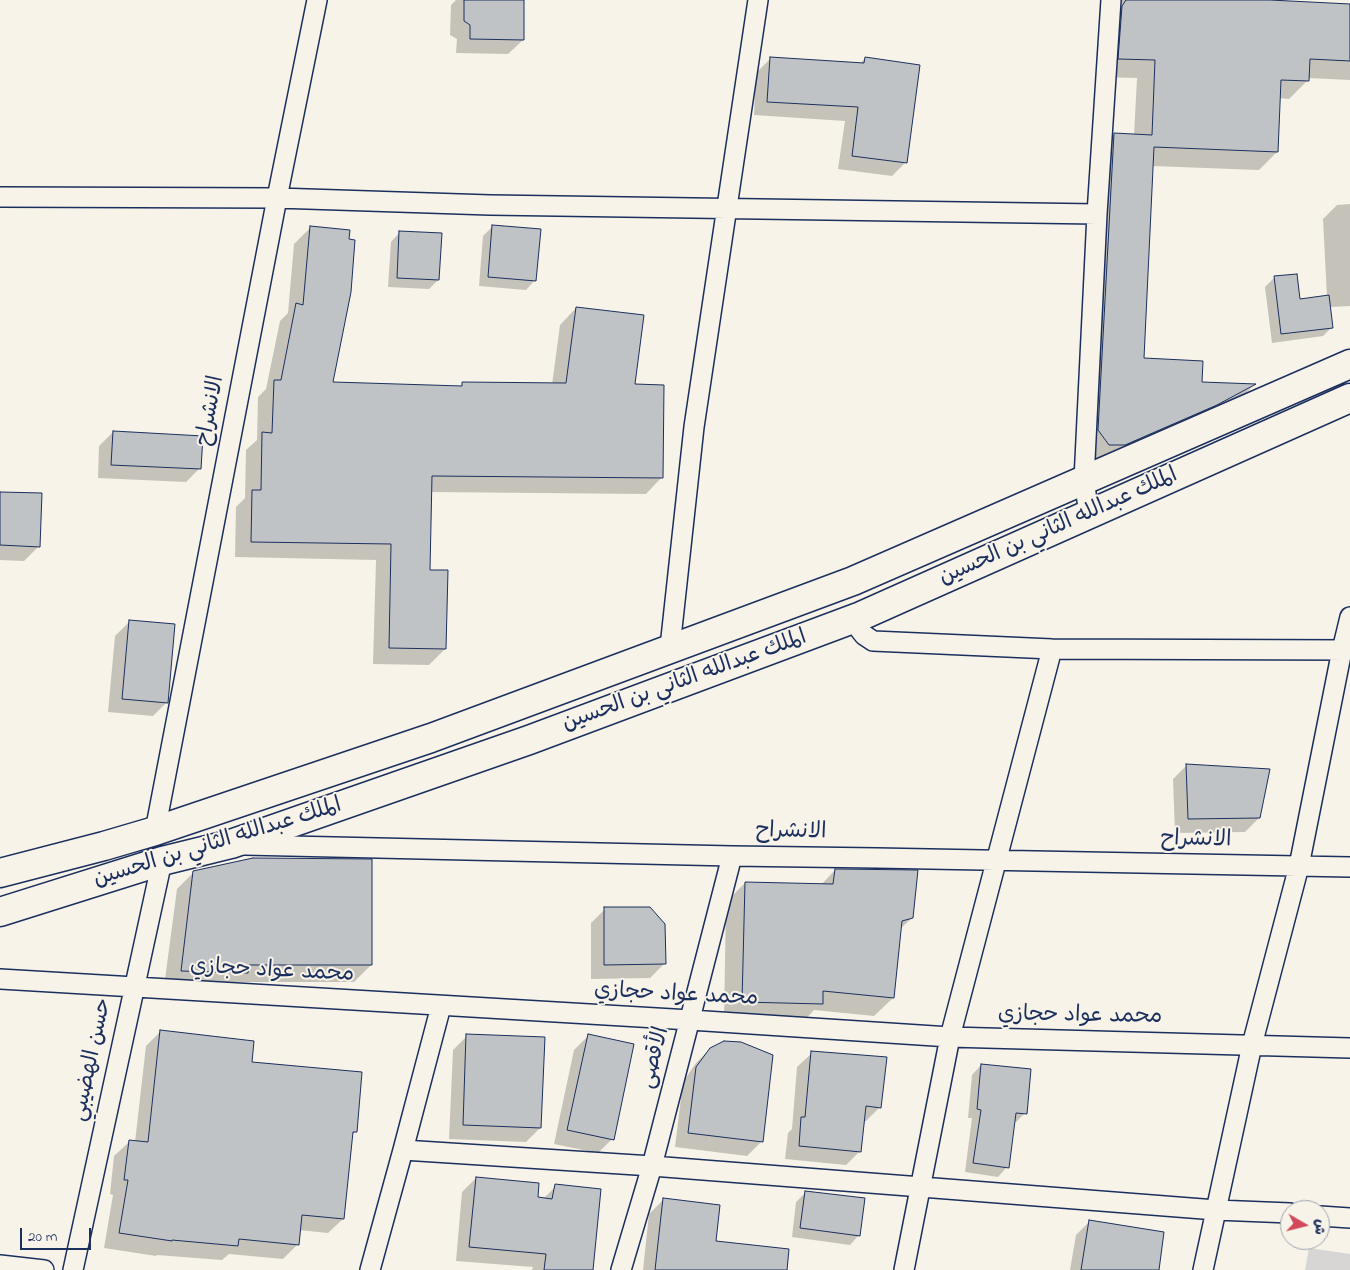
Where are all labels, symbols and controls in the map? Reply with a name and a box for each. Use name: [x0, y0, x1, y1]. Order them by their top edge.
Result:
street label: الانشراح: [192, 374, 232, 448]
street label: الملك عبدالله الثاني بن الحسين: [936, 463, 1182, 593]
street label: الملك عبدالله الثاني بن الحسين: [559, 625, 811, 739]
street label: الملك عبدالله الثاني بن الحسين: [91, 794, 345, 894]
street label: الانشراح: [755, 819, 827, 847]
street label: الانشراح: [1160, 827, 1232, 855]
street label: محمد عواد حجازي: [189, 955, 355, 989]
street label: محمد عواد حجازي: [593, 979, 759, 1013]
street label: حسن الهضيبي: [67, 996, 119, 1124]
street label: محمد عواد حجازي: [998, 1002, 1162, 1032]
street label: الأقصى: [635, 1024, 677, 1092]
north arrow: [1280, 1200, 1330, 1250]
scale bar: [22, 1218, 94, 1250]
text: ش: [1308, 1218, 1331, 1236]
text: 20 m: [28, 1226, 57, 1248]

